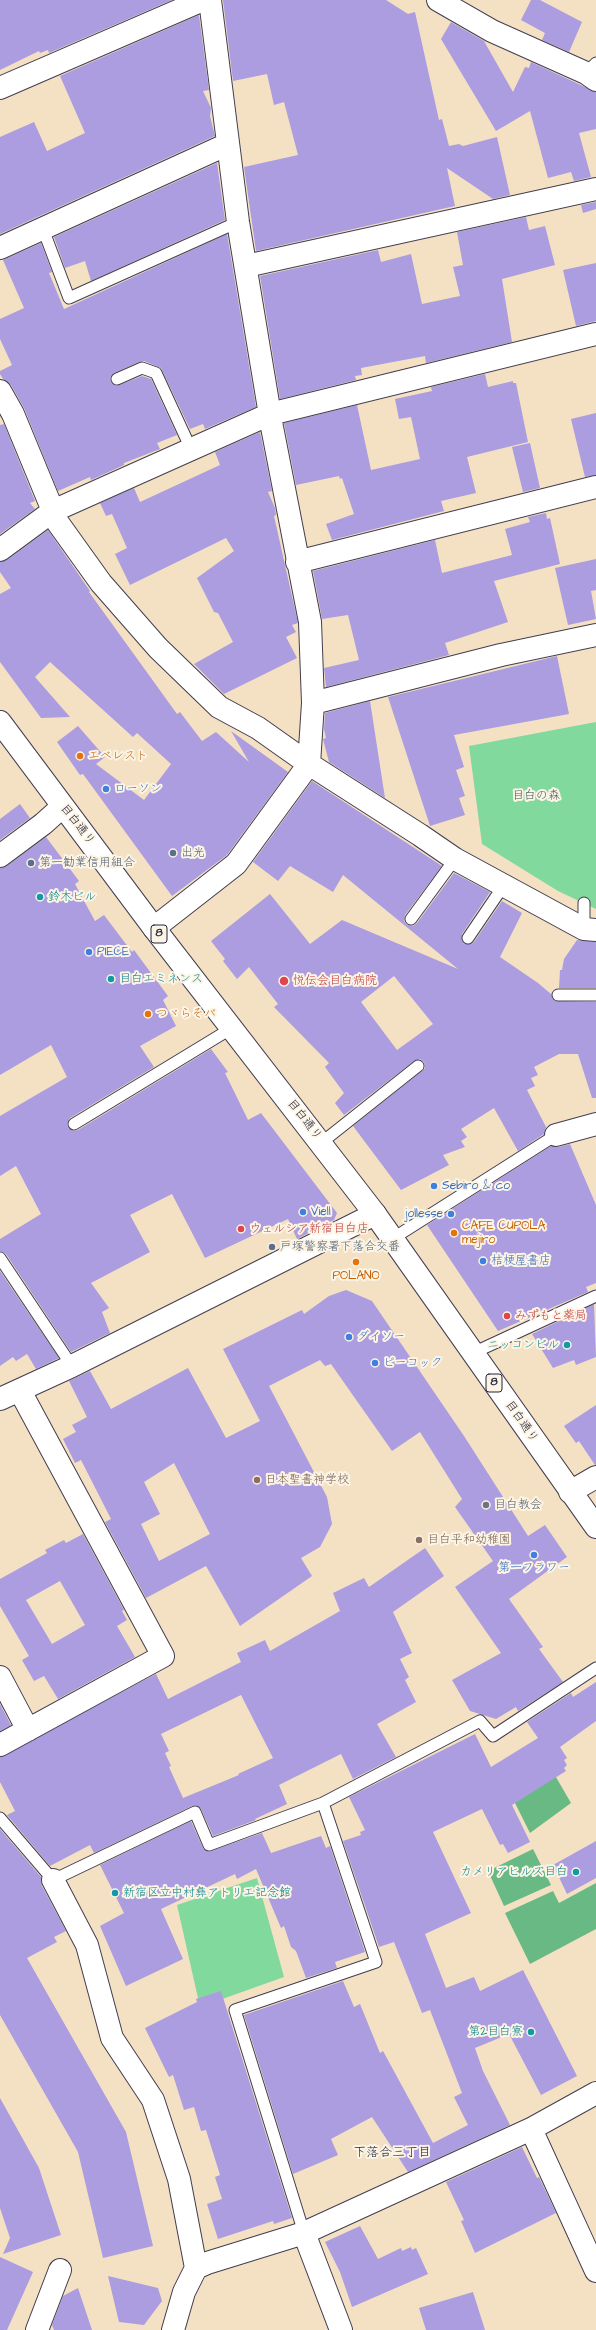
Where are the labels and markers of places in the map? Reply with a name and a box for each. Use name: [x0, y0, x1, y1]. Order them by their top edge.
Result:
place label: エベレスト: [88, 749, 148, 763]
marker: エベレスト: [75, 751, 85, 761]
place label: ローソン: [114, 782, 162, 796]
marker: ローソン: [101, 784, 111, 794]
place label: 出光: [181, 846, 205, 860]
marker: 出光: [168, 848, 178, 858]
place label: 第一勧業信用組合: [39, 856, 135, 870]
marker: 第一勧業信用組合: [26, 858, 36, 868]
place label: 鈴木ビル: [48, 890, 96, 904]
marker: 鈴木ビル: [35, 892, 45, 902]
place label: PIECE: [97, 945, 129, 959]
marker: PIECE: [84, 947, 94, 957]
place label: 目白エミネンス: [119, 972, 203, 986]
marker: 目白エミネンス: [106, 974, 116, 984]
place label: 悦伝会目白病院: [293, 974, 377, 988]
marker: 悦伝会目白病院: [278, 975, 290, 987]
place label: つヾらそバ: [156, 1007, 216, 1021]
marker: つヾらそバ: [143, 1009, 153, 1019]
place label: Sebiro & co: [442, 1179, 510, 1193]
marker: Sebiro & co: [429, 1181, 439, 1191]
place label: Viell: [311, 1205, 331, 1219]
marker: Viell: [298, 1207, 308, 1217]
place label: jollesse: [405, 1207, 443, 1221]
marker: jollesse: [446, 1209, 456, 1219]
place label: CAFE CUPOLA mejiro: [462, 1219, 545, 1247]
place label: ウェルシア新宿目白店: [249, 1222, 369, 1236]
marker: ウェルシア新宿目白店: [236, 1224, 246, 1234]
marker: CAFE CUPOLA mejiro: [449, 1228, 459, 1238]
place label: 戸塚警察署下落合交番: [280, 1240, 400, 1254]
marker: 戸塚警察署下落合交番: [267, 1242, 277, 1252]
place label: 桔梗屋書店: [491, 1254, 551, 1268]
marker: 桔梗屋書店: [478, 1256, 488, 1266]
marker: POLANO: [351, 1257, 361, 1267]
place label: POLANO: [332, 1269, 380, 1283]
place label: みずもと薬局: [515, 1309, 587, 1323]
marker: みずもと薬局: [502, 1311, 512, 1321]
place label: ダイソー: [357, 1330, 405, 1344]
marker: ダイソー: [344, 1332, 354, 1342]
place label: ニッコンビル: [487, 1338, 559, 1352]
marker: ニッコンビル: [562, 1340, 572, 1350]
place label: ピーコック: [383, 1356, 442, 1370]
marker: ピーコック: [370, 1358, 380, 1368]
place label: 日本聖書神学校: [265, 1473, 349, 1487]
marker: 日本聖書神学校: [252, 1475, 262, 1485]
place label: 目白教会: [494, 1498, 542, 1512]
marker: 目白教会: [481, 1500, 491, 1510]
place label: 目白平和幼稚園: [427, 1533, 511, 1547]
marker: 目白平和幼稚園: [414, 1535, 424, 1545]
marker: 第一フラワー: [529, 1550, 539, 1560]
place label: 第一フラワー: [498, 1561, 570, 1575]
place label: カメリアヒルズ目白: [460, 1865, 568, 1879]
marker: カメリアヒルズ目白: [571, 1867, 581, 1877]
place label: 新宿区立中村彝アトリエ記念館: [123, 1886, 291, 1900]
marker: 新宿区立中村彝アトリエ記念館: [110, 1888, 120, 1898]
place label: 第2目白寮: [468, 2025, 523, 2039]
marker: 第2目白寮: [526, 2027, 536, 2037]

